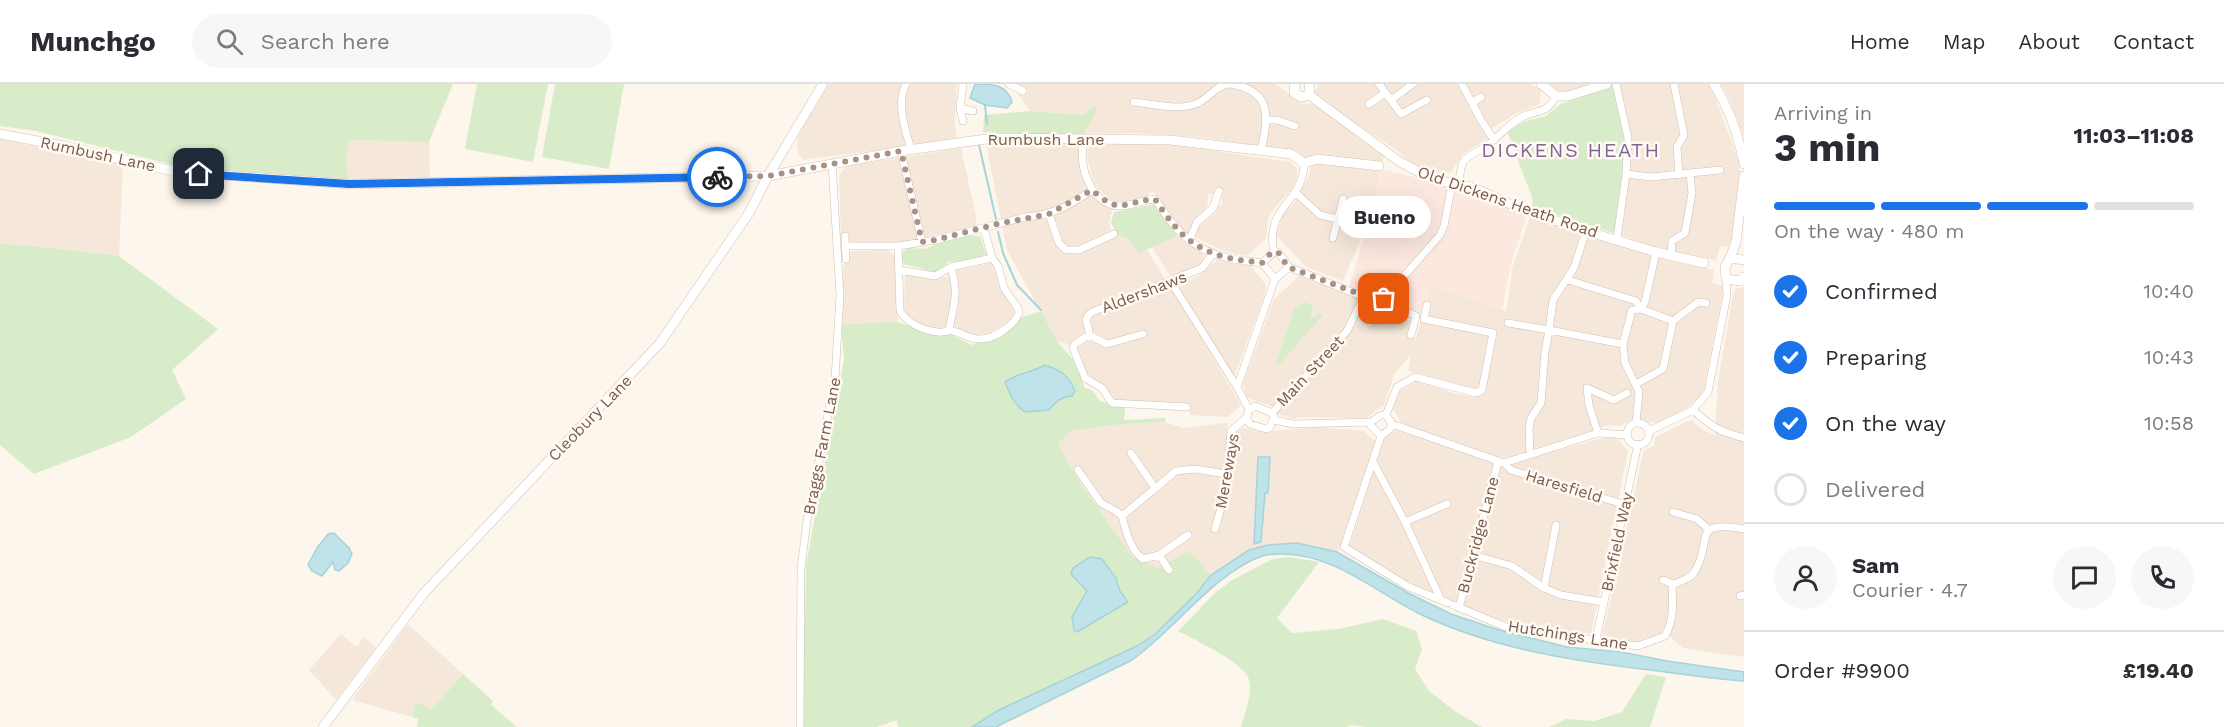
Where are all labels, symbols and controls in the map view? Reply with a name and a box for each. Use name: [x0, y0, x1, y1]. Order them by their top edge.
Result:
search box: [192, 14, 612, 68]
text: Munchgo: [30, 25, 156, 58]
icon: search: [213, 25, 246, 58]
text: Search here: [261, 29, 390, 54]
text: Home: [1850, 29, 1910, 54]
text: Map: [1943, 29, 1986, 54]
text: About: [2019, 29, 2080, 54]
text: Contact: [2113, 29, 2194, 54]
text: Arriving in: [1774, 101, 1872, 125]
text: 11:03–11:08: [2073, 123, 2194, 148]
text: 3 min: [1774, 125, 1881, 170]
street label: Rumbush Lane: [987, 130, 1105, 149]
street label: Rumbush Lane: [39, 133, 157, 175]
district label: DICKENS HEATH: [1481, 138, 1661, 162]
courier: [687, 147, 747, 207]
pin: [173, 148, 224, 199]
icon: home: [182, 157, 215, 190]
icon: bike: [701, 161, 734, 194]
street label: Old Dickens Heath Road: [1415, 162, 1601, 242]
callout: Bueno: [1338, 197, 1430, 239]
text: Bueno: [1353, 205, 1416, 229]
text: On the way · 480 m: [1774, 219, 1964, 243]
street label: Aldershaws: [1099, 267, 1189, 317]
pin: [1358, 273, 1409, 324]
icon: check: [1774, 275, 1807, 308]
text: Confirmed: [1825, 279, 1938, 304]
text: 10:40: [2143, 279, 2194, 303]
icon: bag: [1367, 282, 1400, 315]
street label: Main Street: [1272, 331, 1348, 411]
icon: check: [1774, 341, 1807, 374]
text: Preparing: [1825, 345, 1926, 370]
text: 10:43: [2144, 345, 2194, 369]
street label: Cleobury Lane: [544, 371, 636, 465]
street label: Braggs Farm Lane: [799, 376, 845, 516]
icon: check: [1774, 407, 1807, 440]
text: On the way: [1825, 411, 1946, 436]
text: 10:58: [2144, 411, 2194, 435]
street label: Mereways: [1211, 432, 1243, 510]
street label: Haresfield: [1523, 465, 1605, 507]
street label: Buckridge Lane: [1453, 475, 1503, 595]
text: Delivered: [1825, 477, 1925, 502]
street label: Brixfield Way: [1597, 490, 1637, 593]
button: person: [1774, 546, 1837, 609]
button: chat: [2053, 546, 2116, 609]
button: phone: [2131, 546, 2194, 609]
text: Sam: [1852, 553, 1900, 578]
text: Courier · 4.7: [1852, 578, 1968, 602]
street label: Hutchings Lane: [1507, 616, 1629, 654]
text: Order #9900: [1774, 658, 1910, 683]
text: £19.40: [2123, 658, 2194, 683]

